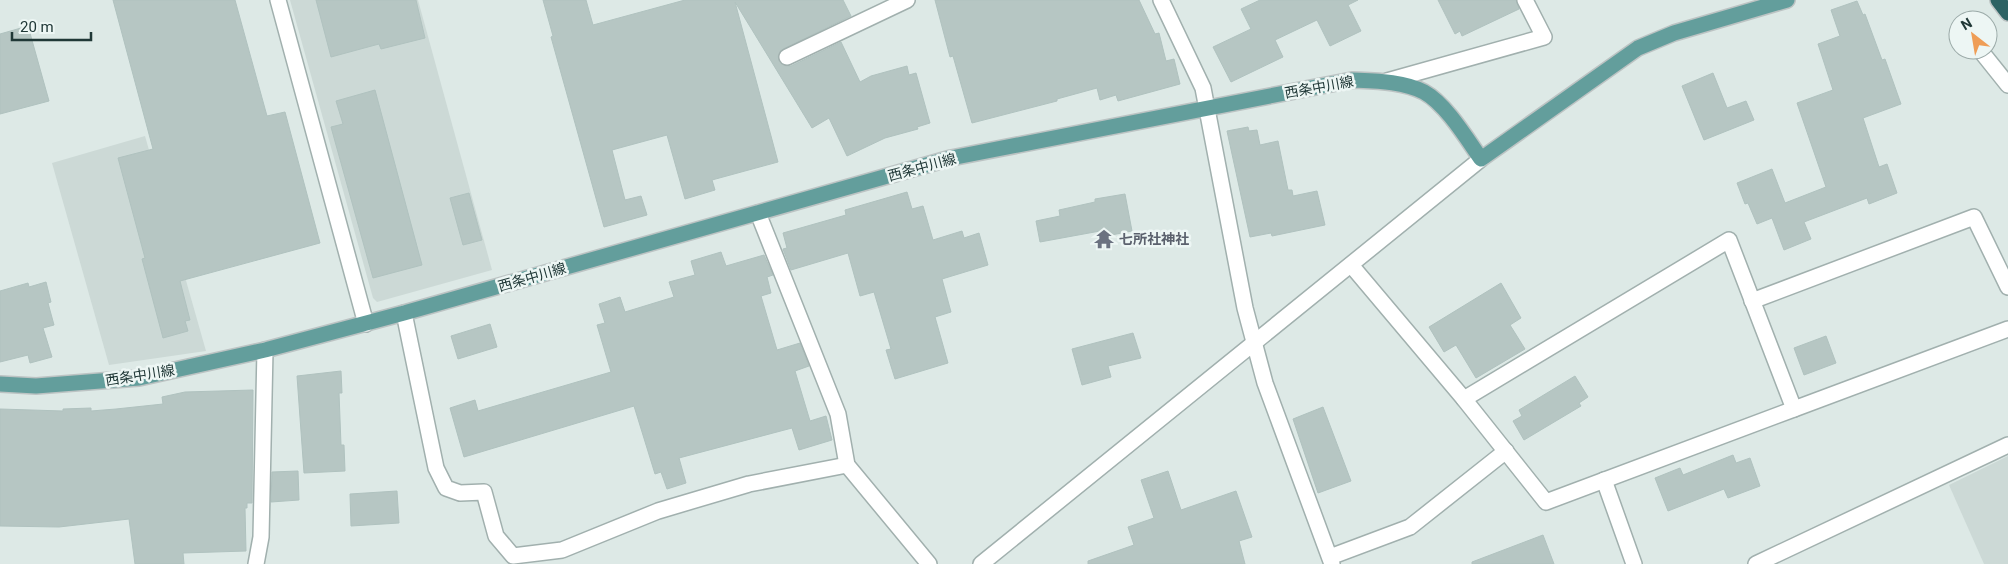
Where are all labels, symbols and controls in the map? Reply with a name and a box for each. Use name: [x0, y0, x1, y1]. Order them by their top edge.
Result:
scale bar: [12, 10, 91, 42]
north arrow: [1948, 10, 1998, 60]
text: N: [1958, 14, 1975, 33]
text: 20 m: [20, 18, 54, 36]
street label: 西条中川線: [1283, 73, 1355, 101]
street label: 西条中川線: [886, 150, 958, 184]
temple icon: 七所社神社: [1093, 228, 1115, 250]
place label: 七所社神社: [1119, 231, 1189, 247]
street label: 西条中川線: [496, 260, 568, 294]
street label: 西条中川線: [104, 362, 176, 388]

